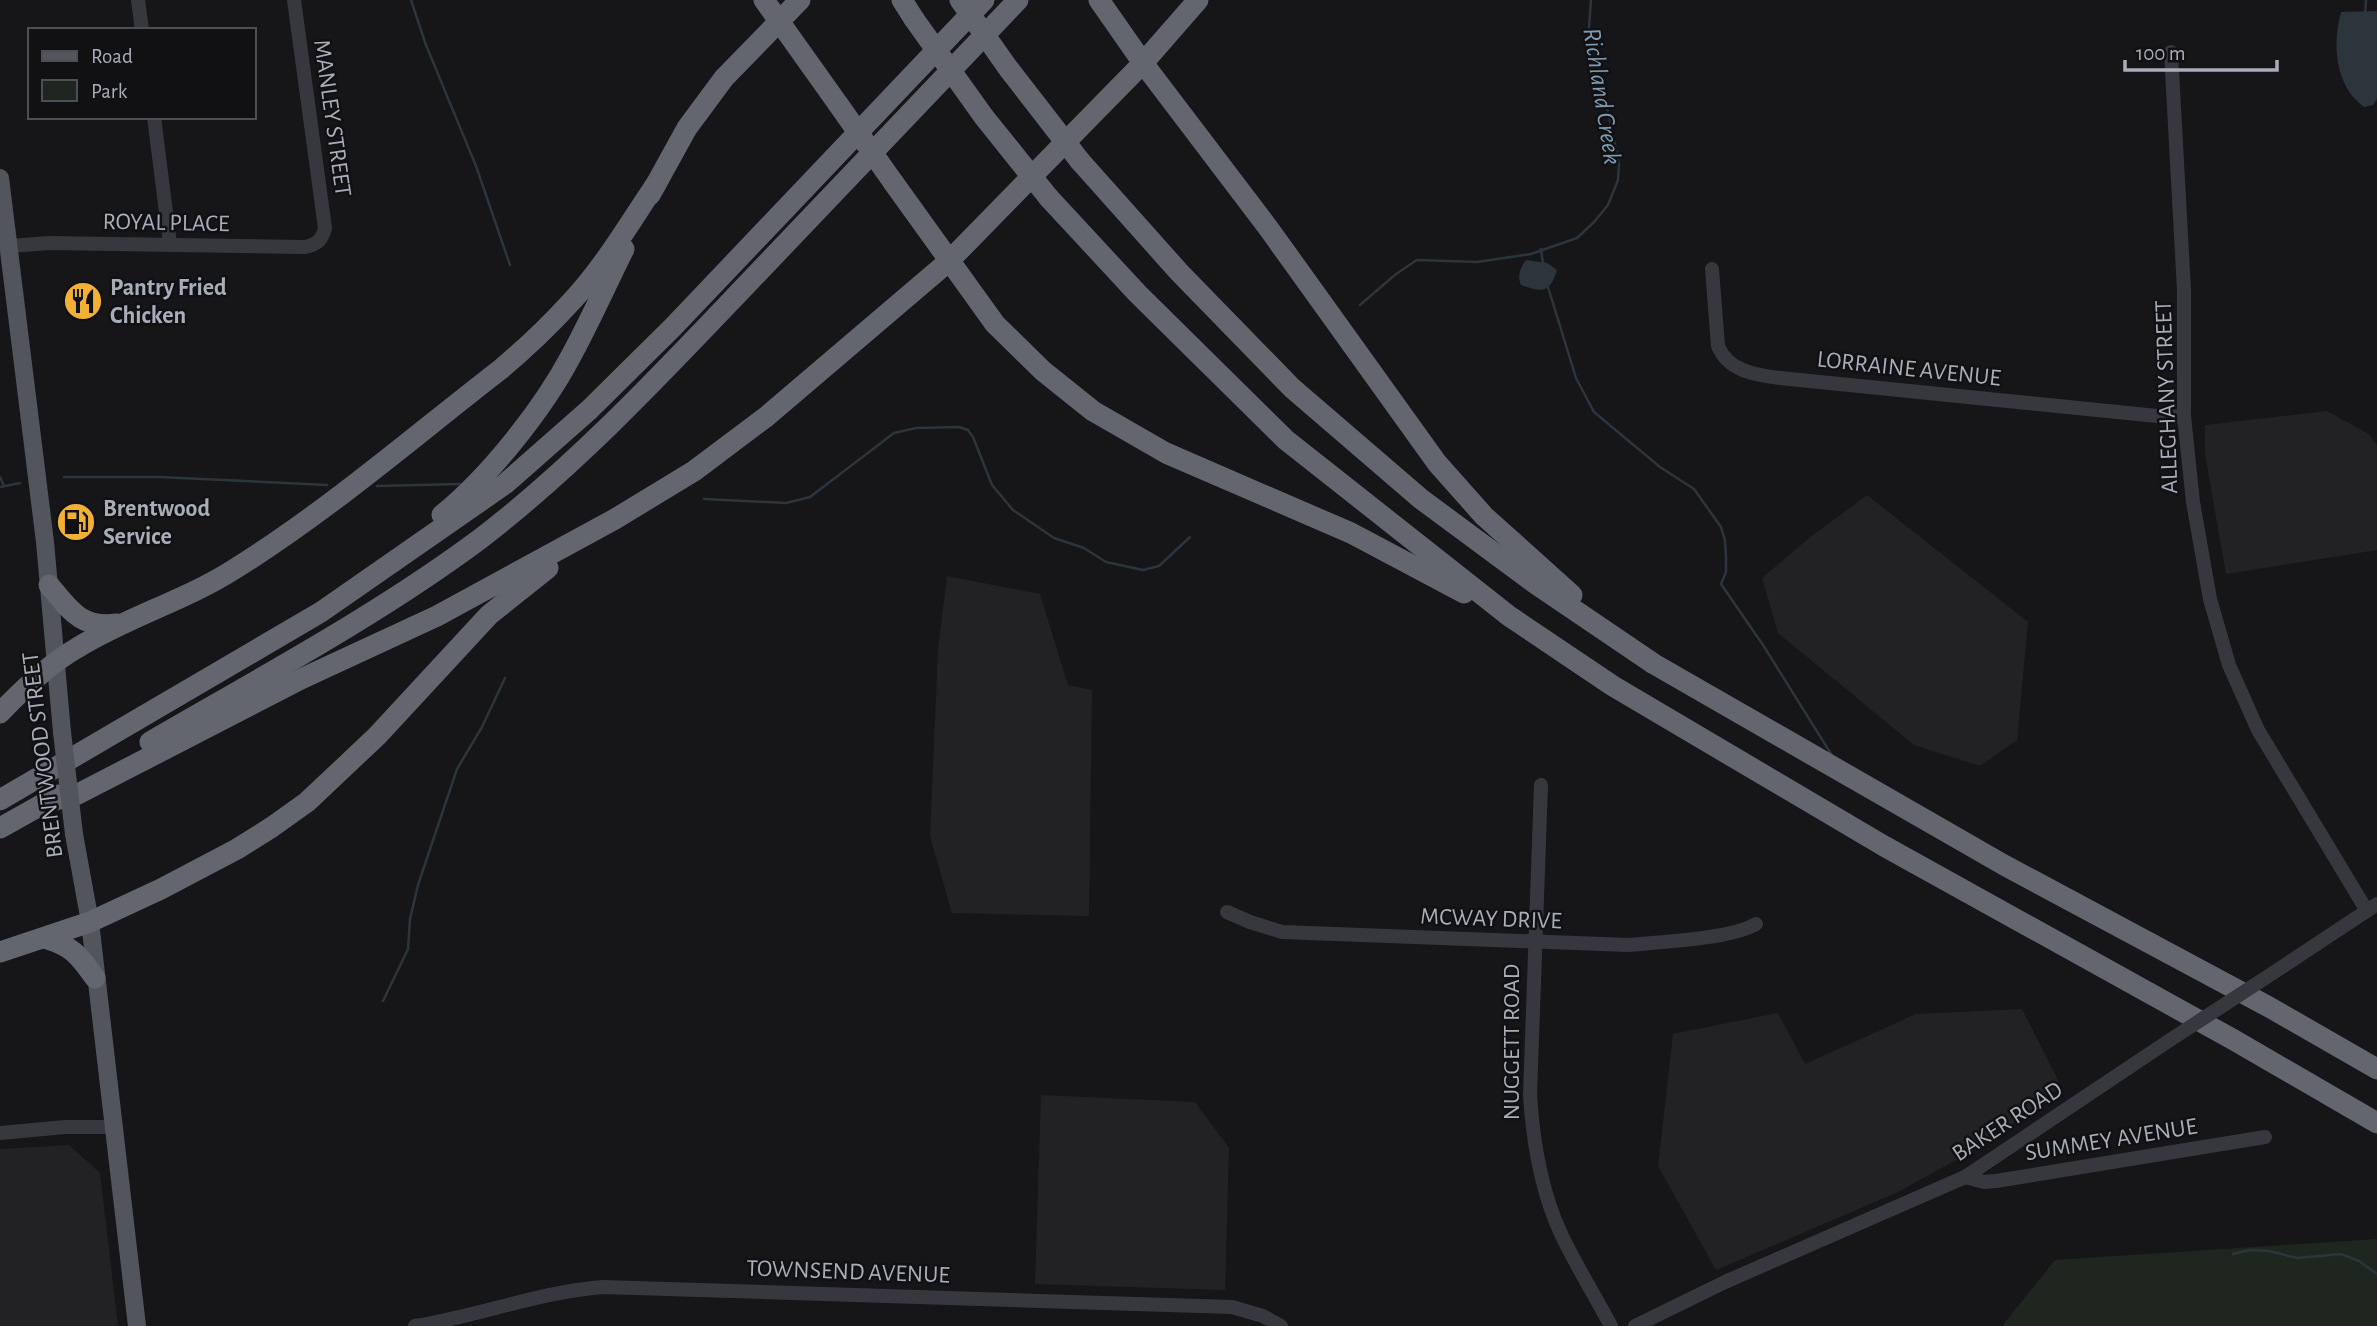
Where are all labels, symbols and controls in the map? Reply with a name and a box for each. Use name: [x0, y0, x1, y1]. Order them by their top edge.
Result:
water label: Richland Creek: [1578, 26, 1626, 166]
legend: [28, 28, 256, 119]
scale bar: [2125, 28, 2277, 72]
street label: MANLEY STREET: [309, 38, 355, 198]
text: 100 m: [2136, 43, 2186, 64]
text: Road: [91, 46, 133, 67]
text: Park: [91, 81, 128, 102]
street label: ROYAL PLACE: [102, 210, 230, 236]
place label: Pantry Fried Chicken: [110, 276, 227, 328]
restaurant icon: Pantry Fried Chicken: [62, 280, 104, 322]
street label: ALLEGHANY STREET: [2152, 300, 2182, 494]
street label: LORRAINE AVENUE: [1816, 347, 2002, 391]
place label: Brentwood Service: [103, 497, 210, 549]
fuel station icon: Brentwood Service: [55, 501, 97, 543]
street label: BRENTWOOD STREET: [18, 650, 68, 859]
street label: MCWAY DRIVE: [1420, 905, 1563, 933]
street label: NUGGETT ROAD: [1500, 964, 1524, 1120]
street label: BAKER ROAD: [1948, 1077, 2067, 1166]
street label: SUMMEY AVENUE: [2023, 1114, 2199, 1165]
street label: TOWNSEND AVENUE: [746, 1256, 951, 1288]

